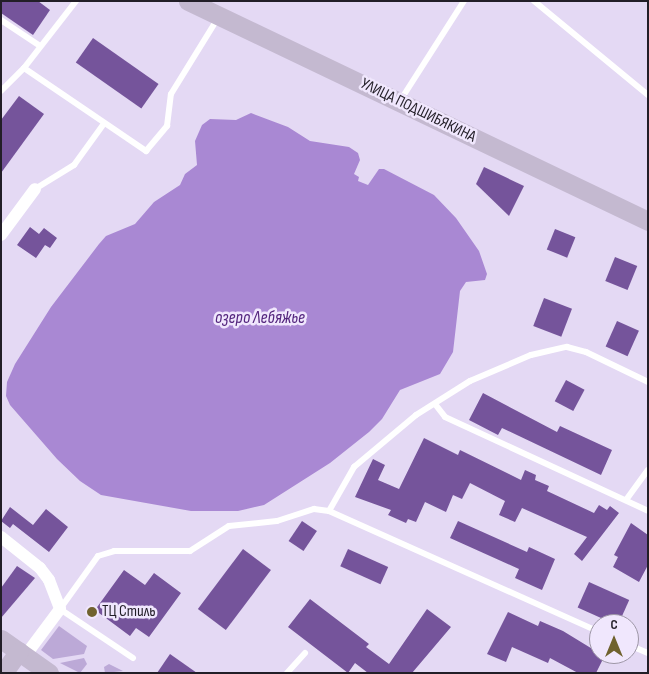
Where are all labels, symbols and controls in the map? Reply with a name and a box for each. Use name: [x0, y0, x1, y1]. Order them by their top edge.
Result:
street label: УЛИЦА ПОДШИБЯКИНА: [357, 75, 479, 147]
water label: озеро Лебяжье: [215, 307, 305, 329]
place label: ТЦ Стиль: [102, 602, 156, 622]
marker: ТЦ Стиль: [86, 606, 98, 618]
north arrow: [589, 614, 639, 664]
text: С: [610, 616, 618, 633]

